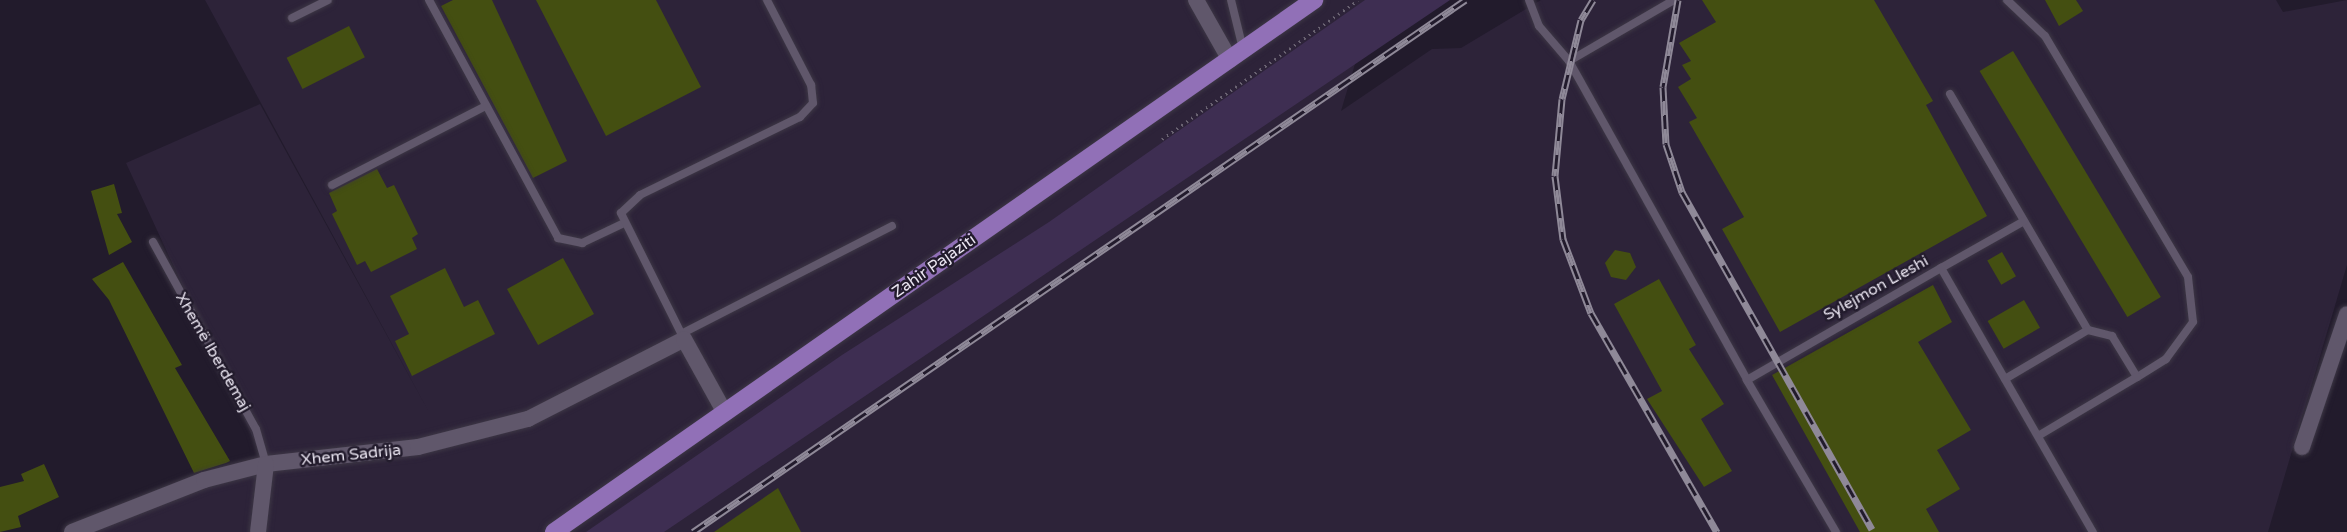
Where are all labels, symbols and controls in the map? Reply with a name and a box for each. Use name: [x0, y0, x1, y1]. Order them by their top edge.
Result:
street label: Zahir Pajaziti: [888, 230, 980, 302]
street label: Sylejmon Lleshi: [1820, 251, 1932, 325]
street label: Xhemë Iberdemaj: [171, 289, 255, 415]
street label: Xhem Sadrija: [300, 440, 402, 470]

